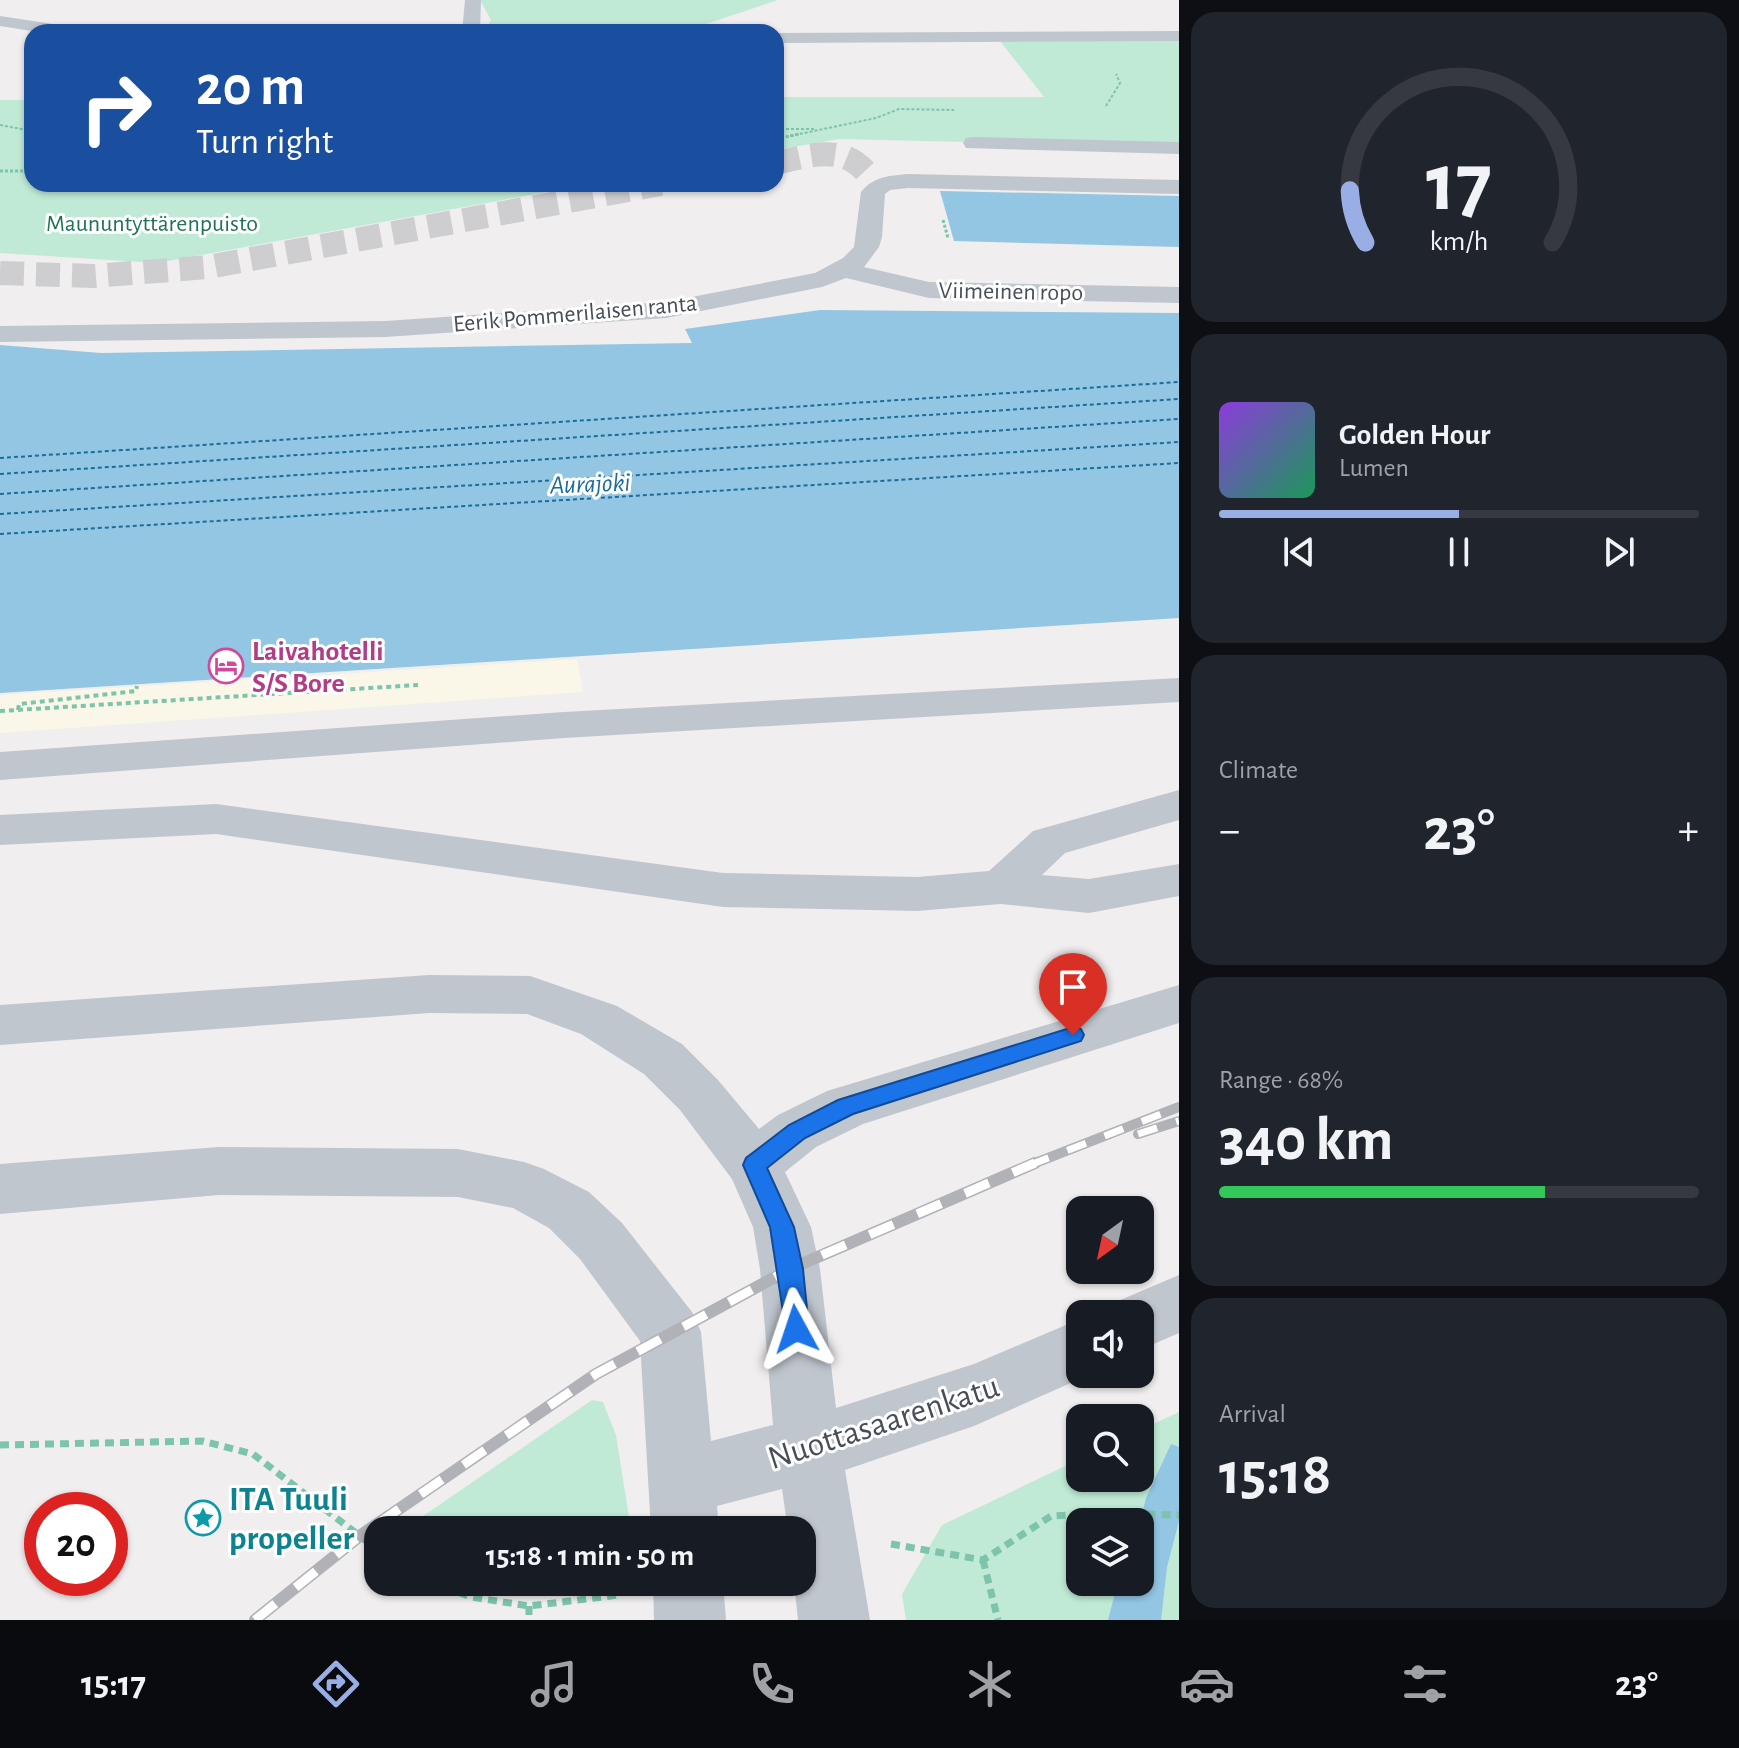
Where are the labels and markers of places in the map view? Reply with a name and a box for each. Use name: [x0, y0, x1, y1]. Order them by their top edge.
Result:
place label: Laivahotelli S/S Bore: [252, 638, 384, 698]
hotel icon: Laivahotelli S/S Bore: [207, 647, 245, 685]
pin: [1039, 953, 1107, 1035]
place label: ITA Tuuli propeller: [229, 1483, 354, 1556]
place icon: ITA Tuuli propeller: [184, 1499, 222, 1537]

